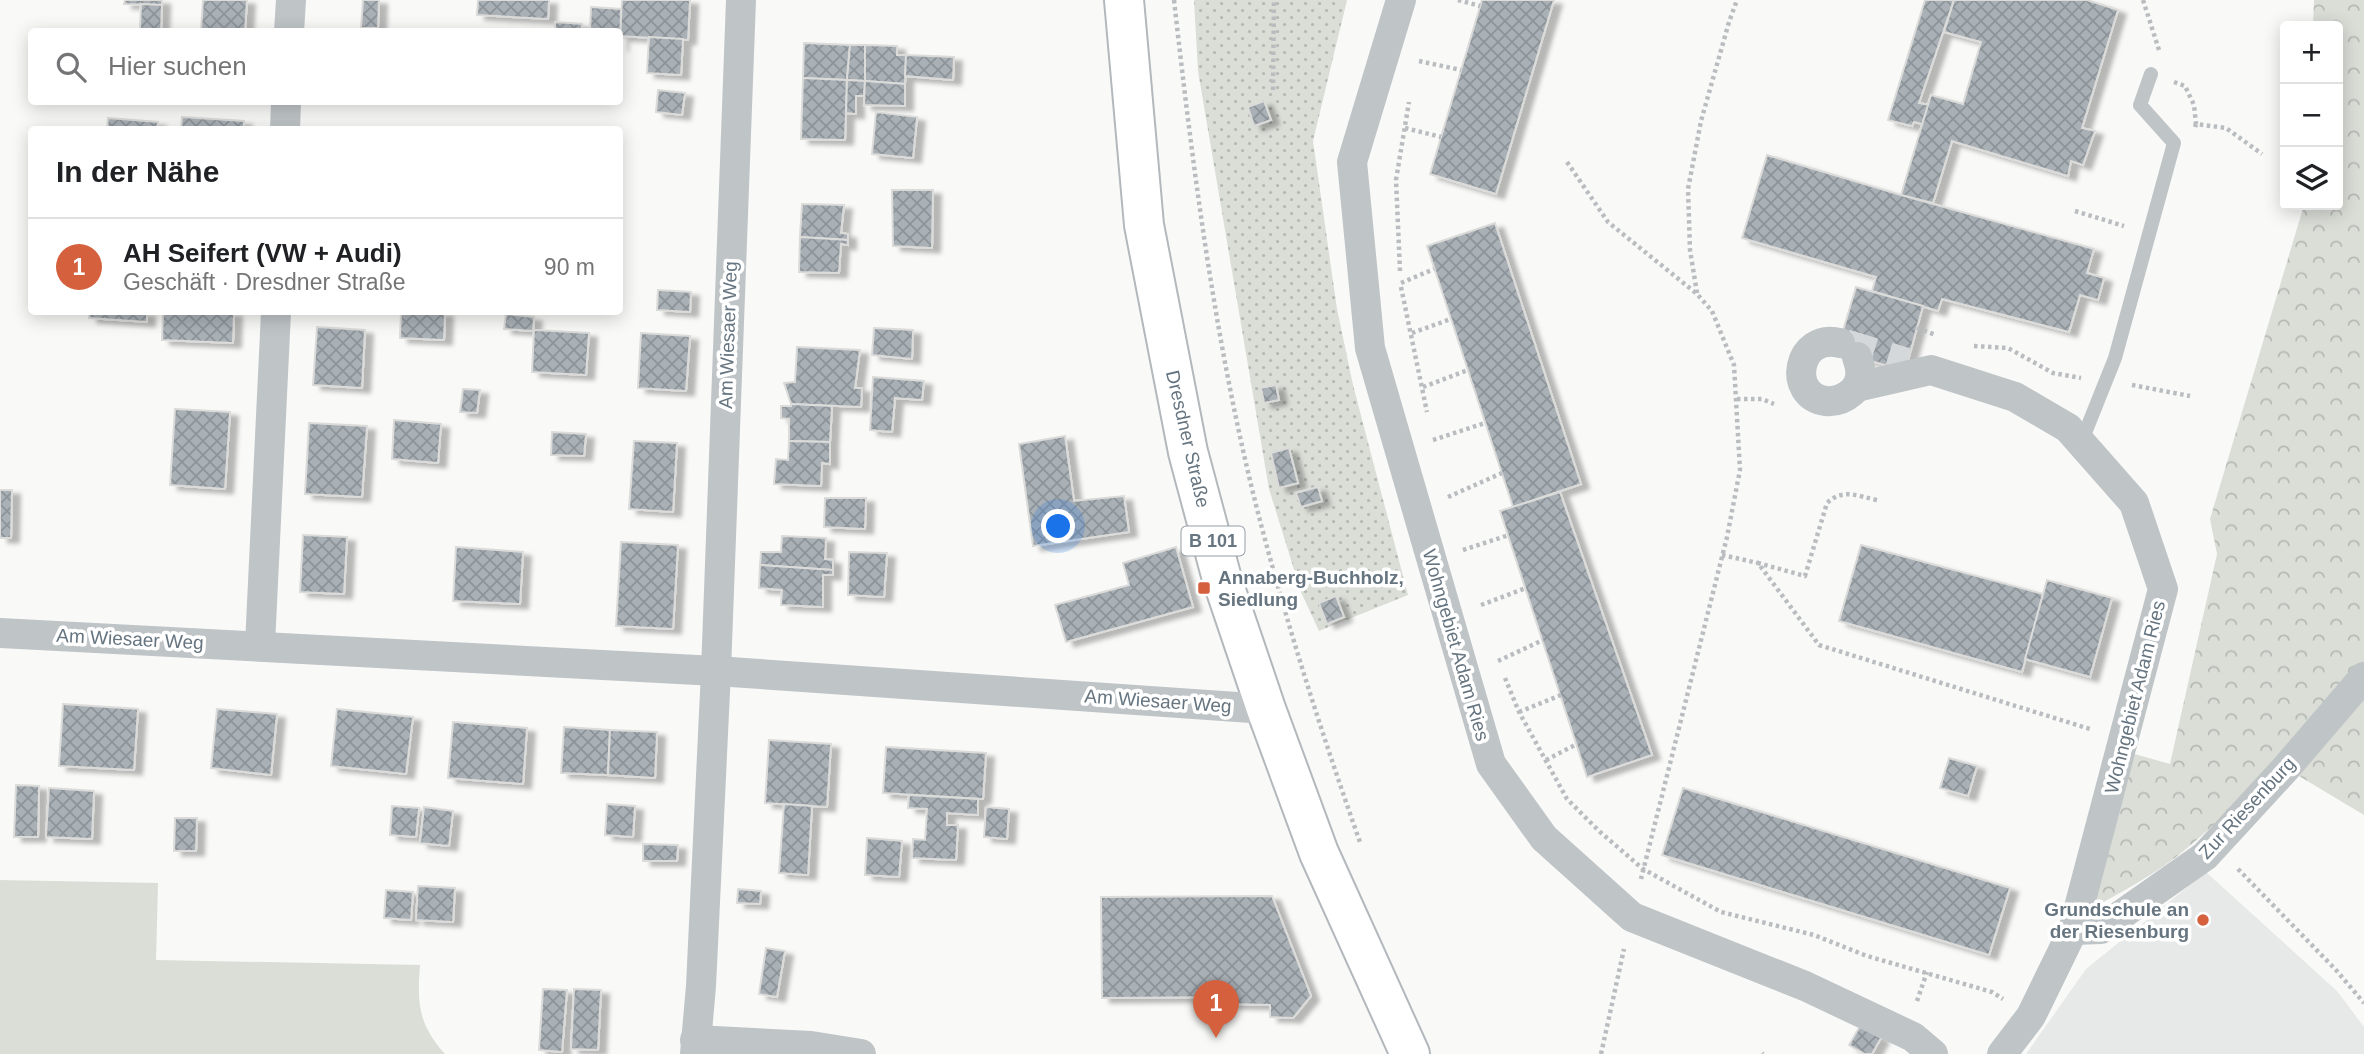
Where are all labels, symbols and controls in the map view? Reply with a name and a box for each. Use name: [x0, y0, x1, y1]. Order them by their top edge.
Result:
map controls: [2280, 21, 2343, 210]
button: +: [2280, 21, 2343, 84]
search box: [28, 28, 623, 105]
icon: search: [52, 48, 90, 86]
text: Hier suchen: [108, 51, 247, 81]
button: −: [2280, 84, 2343, 147]
button: layers: [2280, 147, 2343, 210]
text: In der Nähe: [56, 155, 219, 188]
text: AH Seifert (VW + Audi): [123, 238, 402, 268]
text: 1: [73, 254, 85, 280]
text: 90 m: [544, 254, 595, 280]
street label: Am Wiesaer Weg: [715, 261, 741, 409]
text: Geschäft · Dresdner Straße: [123, 269, 406, 295]
street label: Dresdner Straße: [1162, 368, 1214, 510]
your location: [1041, 509, 1075, 543]
road number: B 101: [1182, 526, 1244, 556]
street label: Wohngebiet Adam Ries: [1419, 547, 1493, 743]
place label: Annaberg-Buchholz, Siedlung: [1218, 567, 1404, 610]
marker: Annaberg-Buchholz, Siedlung: [1196, 580, 1212, 596]
street label: Wohngebiet Adam Ries: [2101, 598, 2169, 796]
street label: Am Wiesaer Weg: [56, 625, 204, 653]
street label: Am Wiesaer Weg: [1084, 685, 1232, 717]
street label: Zur Riesenburg: [2195, 753, 2299, 863]
place label: Grundschule an der Riesenburg: [2044, 899, 2189, 942]
marker: Grundschule an der Riesenburg: [2195, 912, 2211, 928]
pin: 1: [1193, 980, 1239, 1038]

